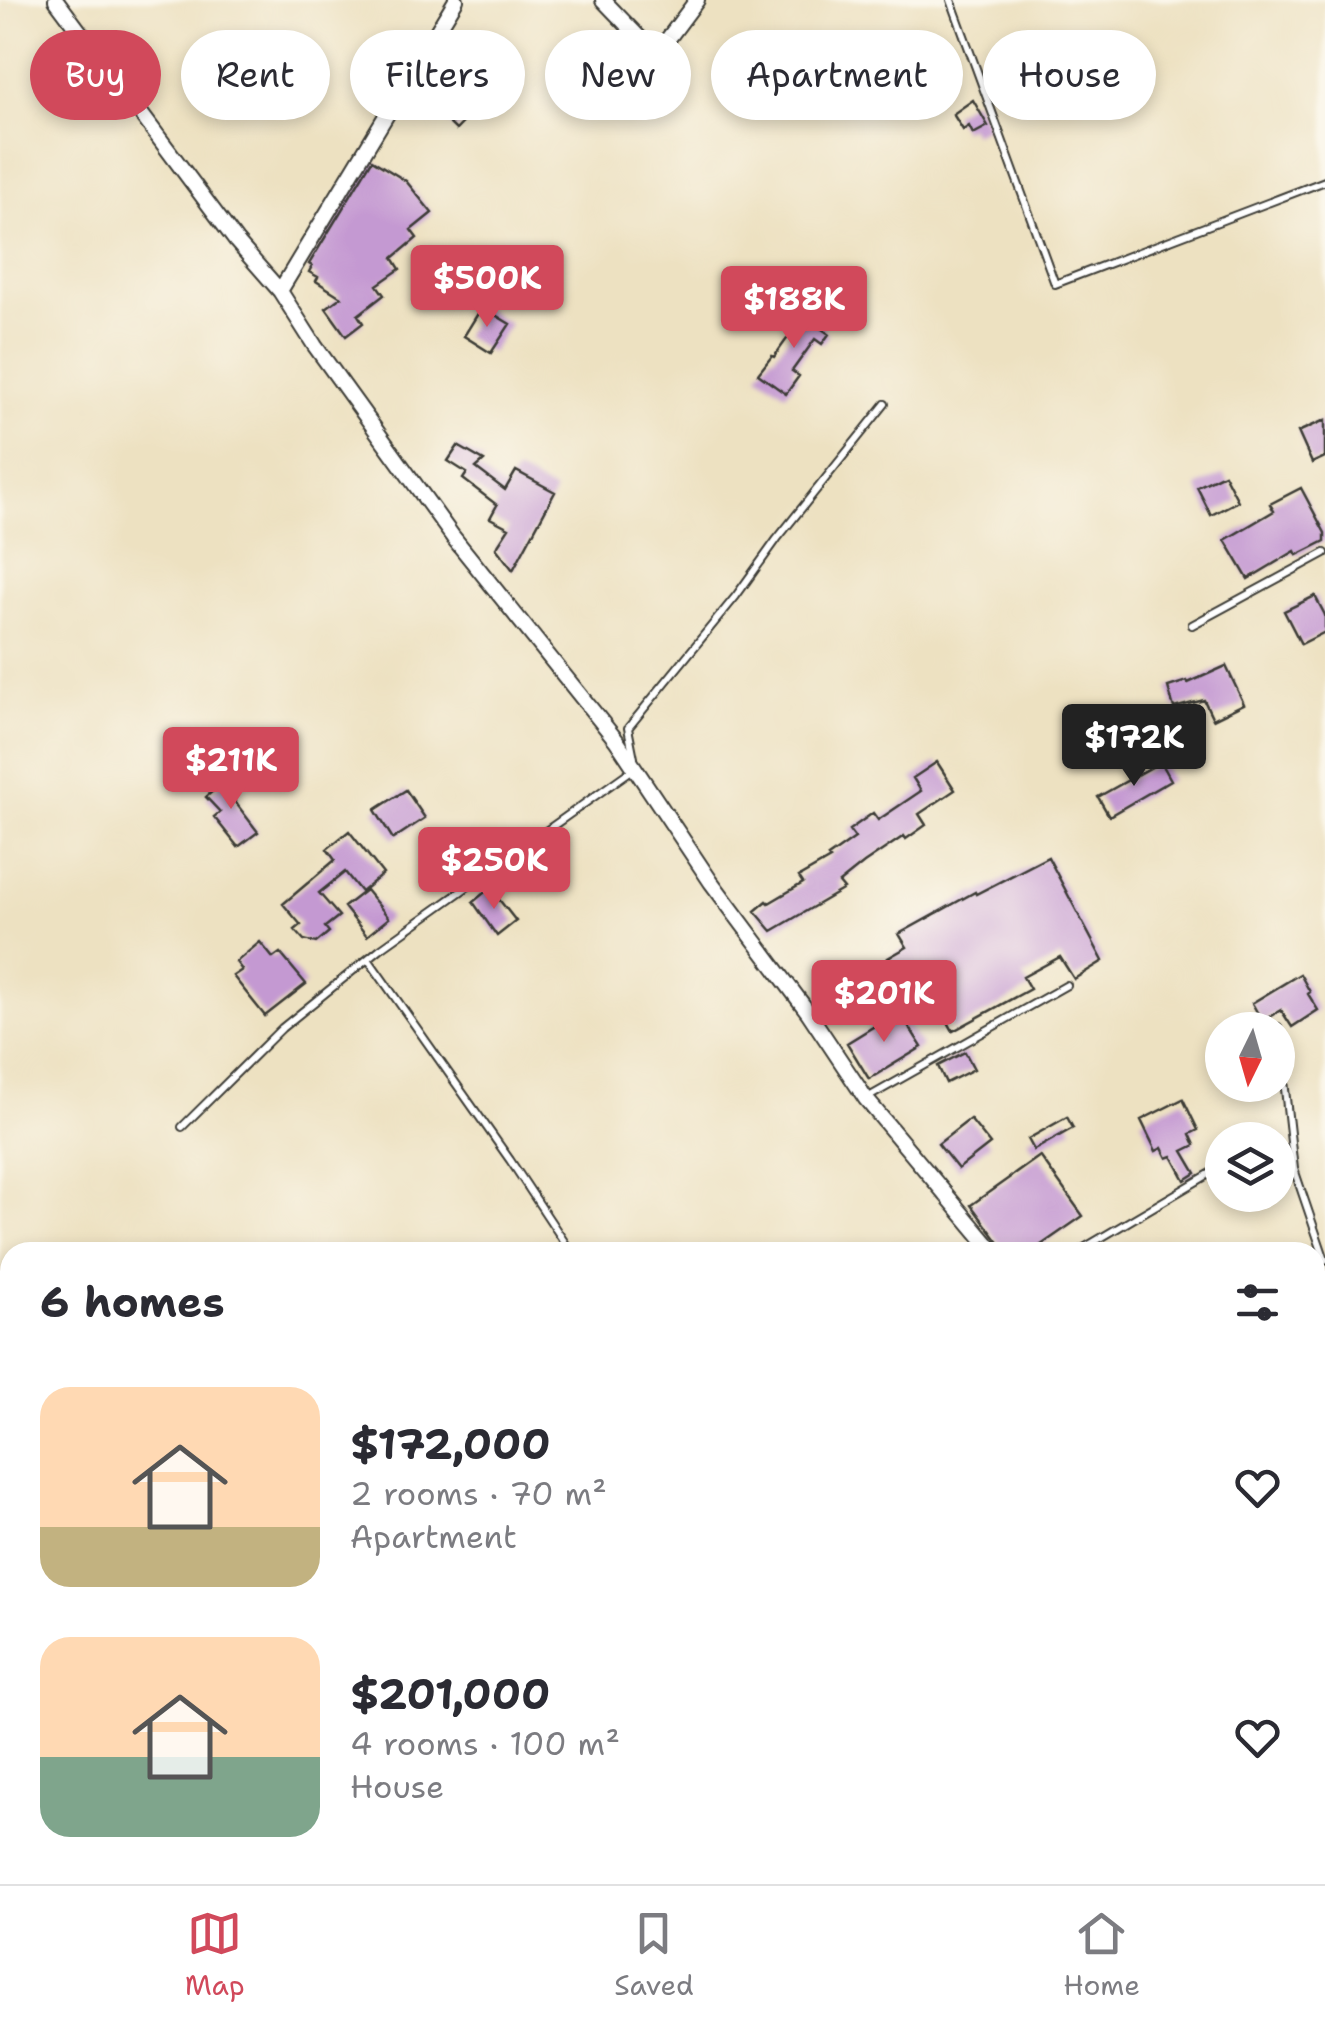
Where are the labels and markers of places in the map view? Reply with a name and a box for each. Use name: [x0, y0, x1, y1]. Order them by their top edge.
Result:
pin: $500K: [417, 245, 557, 330]
pin: $188K: [724, 266, 864, 351]
pin: $172K: [1064, 704, 1204, 789]
pin: $211K: [161, 727, 301, 812]
pin: $250K: [424, 827, 564, 912]
pin: $201K: [814, 960, 954, 1045]

